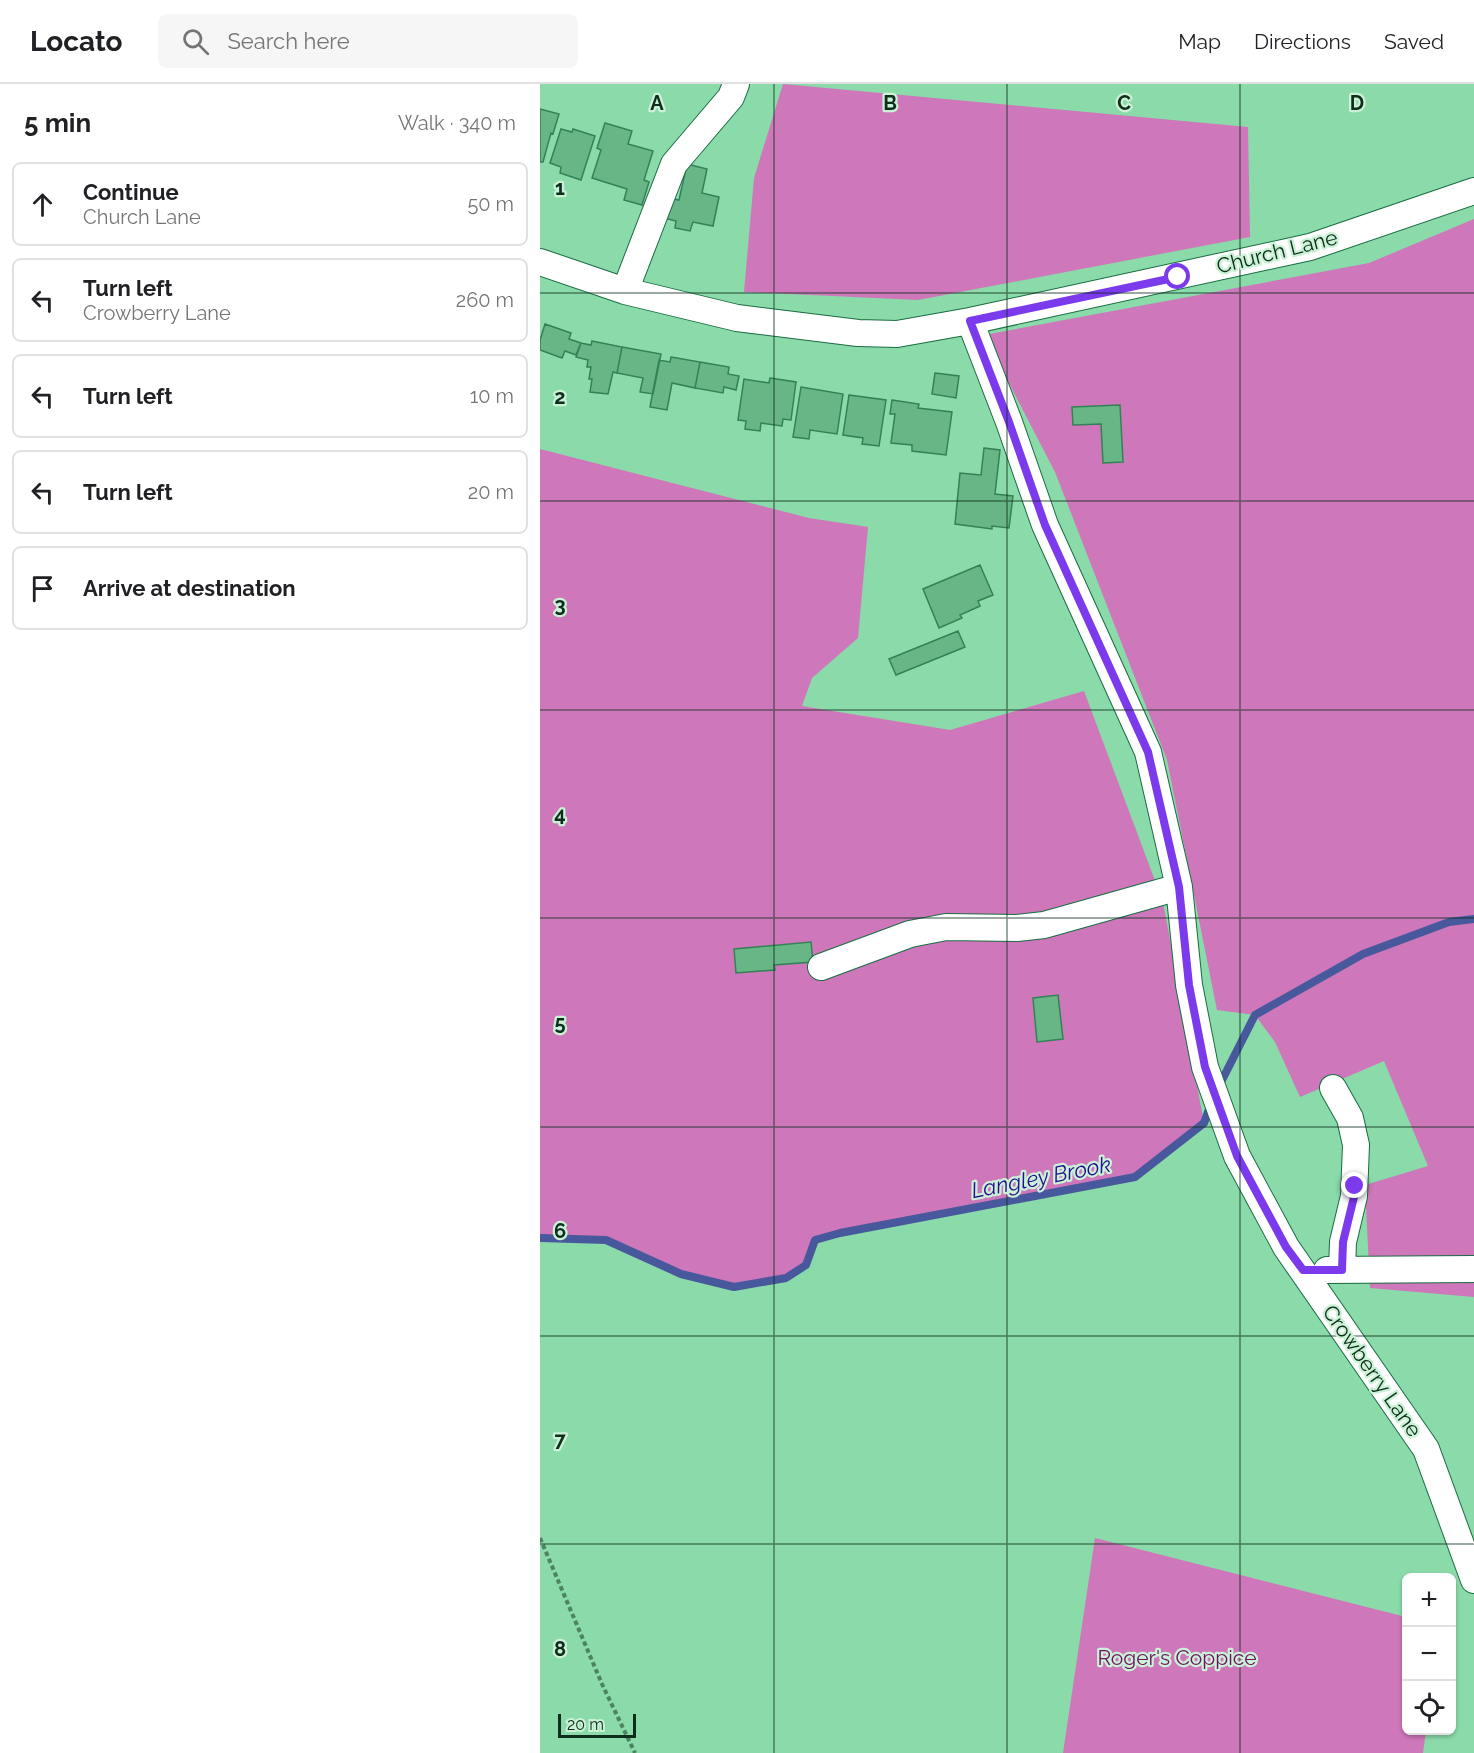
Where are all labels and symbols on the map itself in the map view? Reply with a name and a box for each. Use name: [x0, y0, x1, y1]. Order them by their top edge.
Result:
text: A: [650, 91, 664, 115]
text: B: [883, 91, 897, 115]
text: C: [1117, 91, 1131, 115]
text: D: [1350, 91, 1364, 115]
text: 1: [555, 176, 565, 200]
street label: Church Lane: [1214, 224, 1340, 279]
route start: [1164, 263, 1190, 289]
text: 2: [554, 385, 566, 409]
text: 3: [554, 593, 566, 617]
text: 4: [554, 802, 566, 826]
text: 5: [554, 1011, 566, 1035]
water label: Langley Brook: [969, 1151, 1113, 1203]
route end: [1341, 1172, 1367, 1198]
text: 6: [554, 1219, 566, 1243]
street label: Crowberry Lane: [1318, 1300, 1427, 1441]
text: 7: [554, 1428, 566, 1452]
text: 8: [554, 1637, 566, 1661]
park label: Roger's Coppice: [1097, 1645, 1257, 1670]
scale bar: [558, 1711, 636, 1738]

